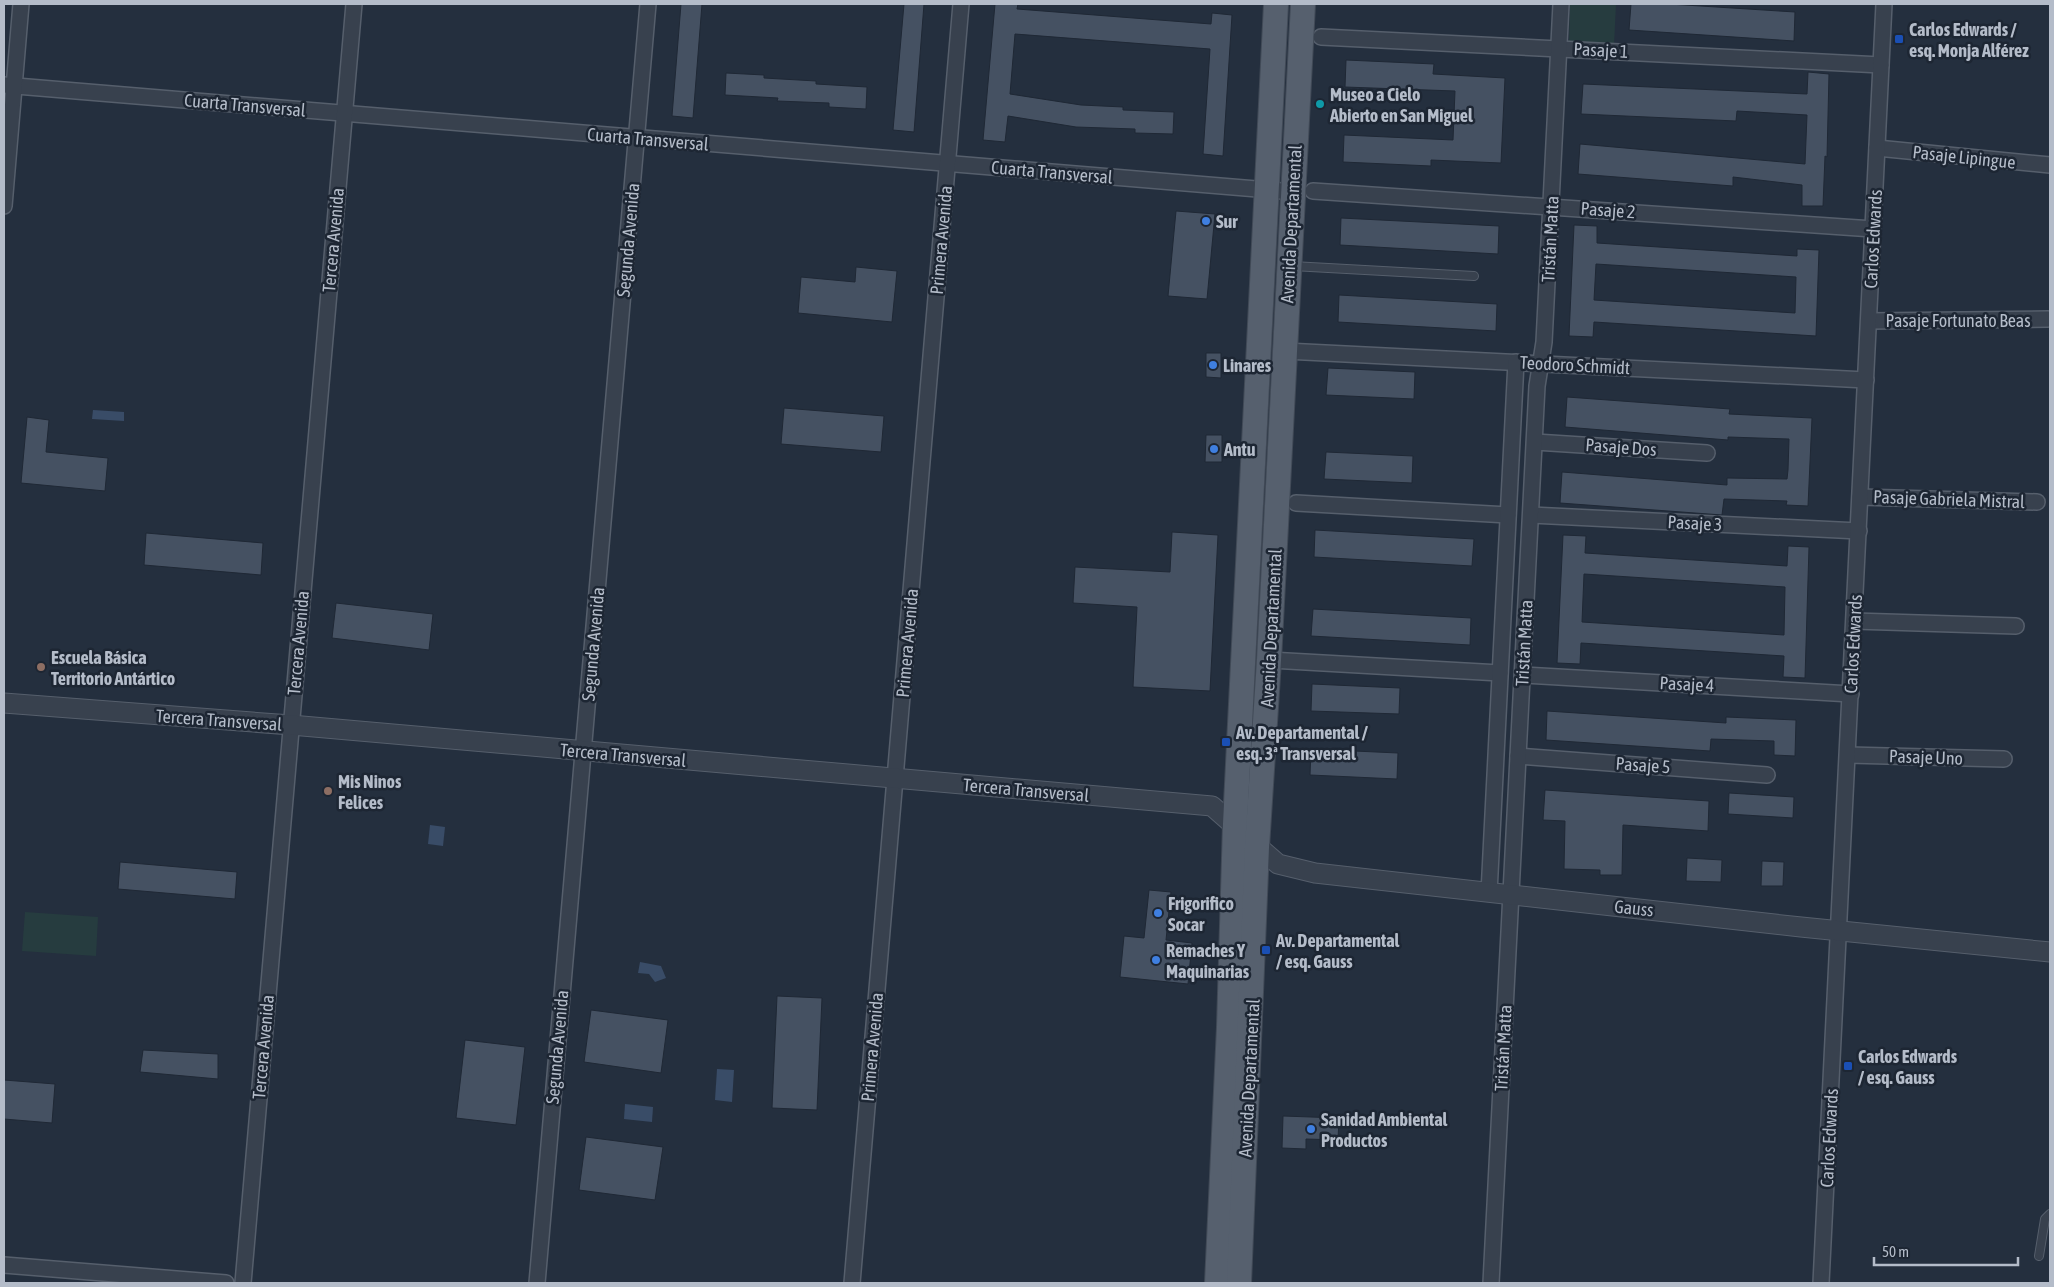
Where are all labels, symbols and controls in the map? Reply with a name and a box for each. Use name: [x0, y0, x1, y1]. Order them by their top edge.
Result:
place label: Carlos Edwards / esq. Monja Alférez: [1909, 19, 2029, 61]
marker: Carlos Edwards / esq. Monja Alférez: [1893, 33, 1905, 45]
street label: Pasaje 1: [1573, 38, 1629, 62]
place label: Museo a Cielo Abierto en San Miguel: [1329, 84, 1473, 126]
street label: Cuarta Transversal: [183, 89, 307, 121]
marker: Museo a Cielo Abierto en San Miguel: [1314, 98, 1326, 110]
street label: Cuarta Transversal: [586, 123, 710, 155]
street label: Pasaje Lipingue: [1911, 141, 2017, 173]
street label: Avenida Departamental: [1276, 144, 1306, 304]
street label: Cuarta Transversal: [990, 156, 1114, 188]
street label: Segunda Avenida: [613, 182, 643, 298]
street label: Primera Avenida: [926, 185, 956, 295]
street label: Tercera Avenida: [318, 187, 348, 293]
street label: Carlos Edwards: [1860, 189, 1886, 289]
street label: Tristán Matta: [1537, 195, 1563, 283]
street label: Pasaje 2: [1580, 198, 1636, 222]
place label: Sur: [1216, 211, 1238, 232]
marker: Sur: [1200, 215, 1212, 227]
street label: Pasaje Fortunato Beas: [1885, 310, 2031, 331]
street label: Teodoro Schmidt: [1519, 352, 1631, 378]
place label: Linares: [1223, 355, 1272, 376]
marker: Linares: [1207, 359, 1219, 371]
street label: Pasaje Dos: [1585, 434, 1657, 460]
place label: Antu: [1223, 439, 1256, 460]
marker: Antu: [1208, 443, 1220, 455]
street label: Pasaje Gabriela Mistral: [1873, 486, 2025, 512]
street label: Pasaje 3: [1667, 511, 1723, 535]
street label: Avenida Departamental: [1256, 548, 1286, 708]
street label: Segunda Avenida: [578, 586, 608, 702]
street label: Primera Avenida: [892, 588, 922, 698]
street label: Tercera Avenida: [283, 590, 313, 696]
street label: Carlos Edwards: [1840, 594, 1866, 694]
street label: Tristán Matta: [1511, 599, 1537, 687]
place label: Escuela Básica Territorio Antártico: [51, 647, 175, 689]
marker: Escuela Básica Territorio Antártico: [35, 661, 47, 673]
street label: Pasaje 4: [1659, 672, 1715, 696]
street label: Tercera Transversal: [155, 705, 283, 735]
place label: Av. Departamental / esq. 3ª Transversal: [1235, 722, 1369, 764]
marker: Av. Departamental / esq. 3ª Transversal: [1220, 736, 1232, 748]
street label: Tercera Transversal: [559, 739, 687, 771]
street label: Pasaje Uno: [1889, 745, 1963, 769]
street label: Pasaje 5: [1615, 753, 1671, 777]
place label: Mis Ninos Felices: [338, 771, 402, 813]
street label: Tercera Transversal: [962, 774, 1090, 806]
marker: Mis Ninos Felices: [322, 785, 334, 797]
place label: Frigorifico Socar: [1168, 893, 1234, 935]
street label: Gauss: [1613, 896, 1655, 920]
marker: Frigorifico Socar: [1152, 907, 1164, 919]
place label: Av. Departamental / esq. Gauss: [1275, 930, 1400, 972]
place label: Remaches Y Maquinarias: [1166, 940, 1250, 982]
marker: Av. Departamental / esq. Gauss: [1260, 944, 1272, 956]
marker: Remaches Y Maquinarias: [1150, 954, 1162, 966]
street label: Segunda Avenida: [542, 989, 572, 1105]
street label: Primera Avenida: [857, 992, 887, 1102]
street label: Tercera Avenida: [248, 994, 278, 1100]
street label: Avenida Departamental: [1234, 998, 1264, 1158]
street label: Tristán Matta: [1490, 1004, 1516, 1092]
place label: Carlos Edwards / esq. Gauss: [1858, 1046, 1958, 1088]
marker: Carlos Edwards / esq. Gauss: [1842, 1060, 1854, 1072]
street label: Carlos Edwards: [1816, 1088, 1842, 1188]
place label: Sanidad Ambiental Productos: [1321, 1109, 1448, 1151]
marker: Sanidad Ambiental Productos: [1305, 1123, 1317, 1135]
scale bar: [1874, 1234, 2018, 1266]
text: 50 m: [1882, 1243, 1909, 1260]

